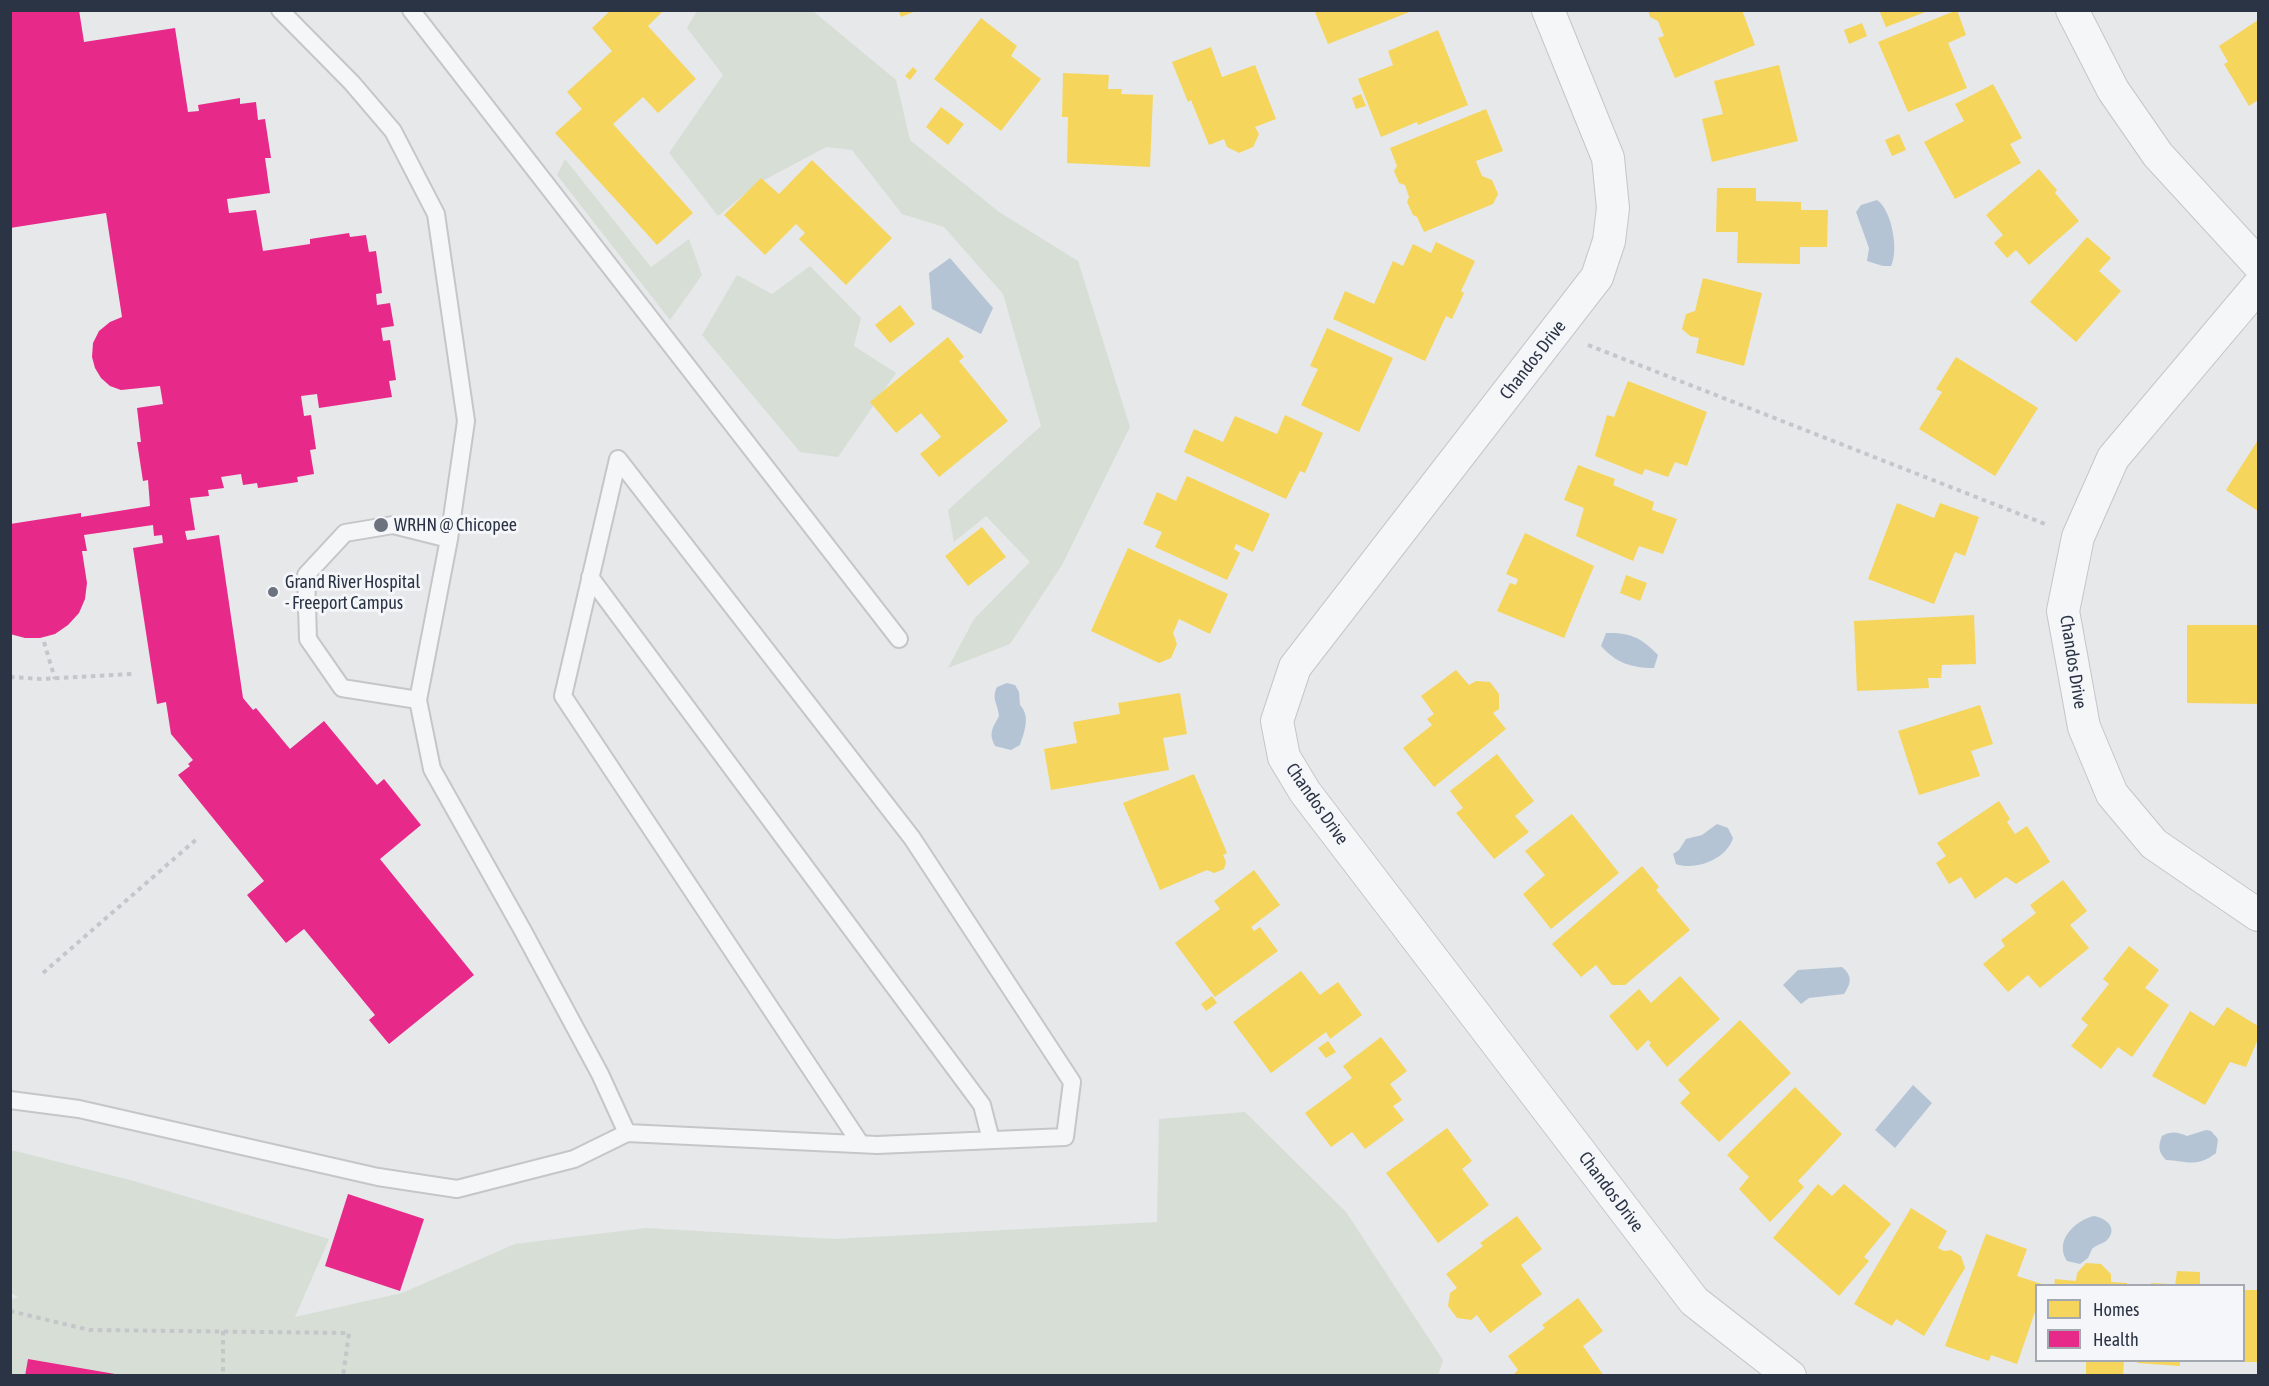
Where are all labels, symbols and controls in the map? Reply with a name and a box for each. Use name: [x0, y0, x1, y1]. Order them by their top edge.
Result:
street label: Chandos Drive: [1495, 316, 1571, 404]
place label: WRHN @ Chicopee: [394, 514, 517, 536]
marker: WRHN @ Chicopee: [372, 516, 390, 534]
place label: Grand River Hospital - Freeport Campus: [285, 571, 420, 614]
marker: Grand River Hospital - Freeport Campus: [266, 585, 280, 599]
street label: Chandos Drive: [2055, 614, 2091, 710]
street label: Chandos Drive: [1281, 759, 1353, 849]
street label: Chandos Drive: [1574, 1148, 1648, 1236]
legend: [2035, 1284, 2245, 1362]
text: Homes: [2093, 1299, 2139, 1320]
text: Health: [2093, 1329, 2139, 1350]

